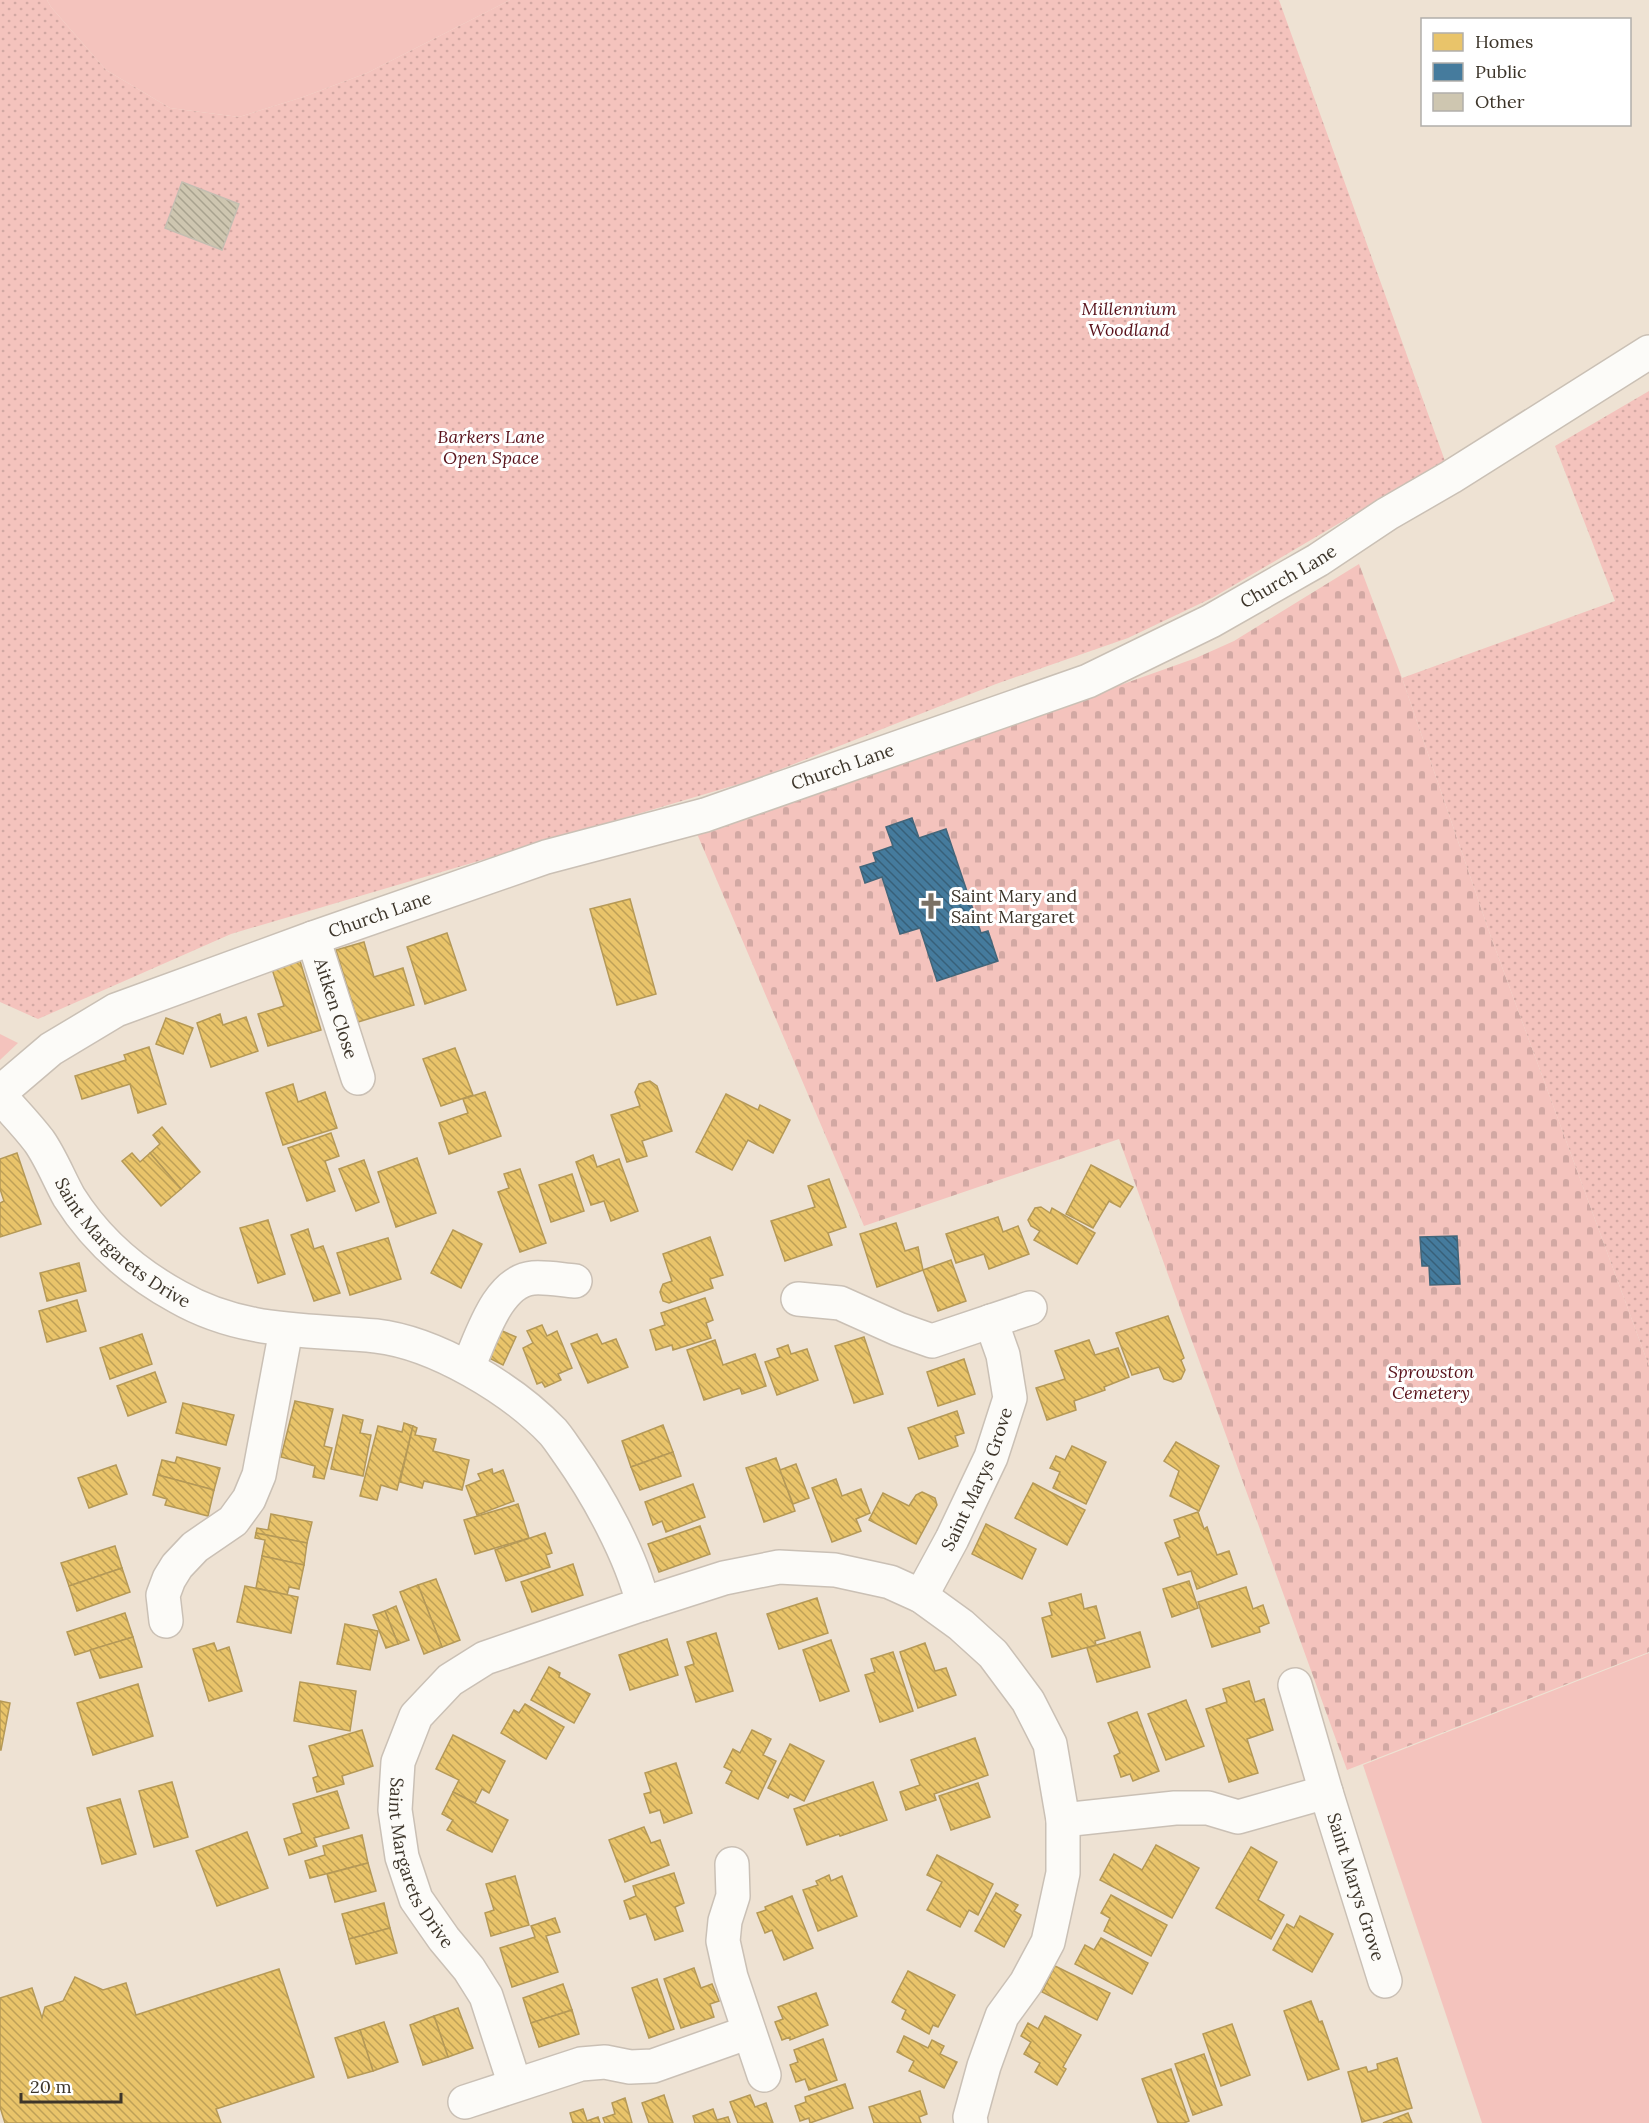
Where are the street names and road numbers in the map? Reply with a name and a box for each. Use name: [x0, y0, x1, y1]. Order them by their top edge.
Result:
street label: Church Lane: [1236, 539, 1341, 613]
street label: Church Lane: [788, 738, 897, 795]
street label: Church Lane: [325, 886, 435, 943]
street label: Aitken Close: [309, 954, 363, 1062]
street label: Saint Margarets Drive: [50, 1174, 195, 1313]
street label: Saint Marys Grove: [936, 1404, 1017, 1555]
street label: Saint Margarets Drive: [384, 1777, 459, 1953]
street label: Saint Marys Grove: [1322, 1810, 1390, 1964]

